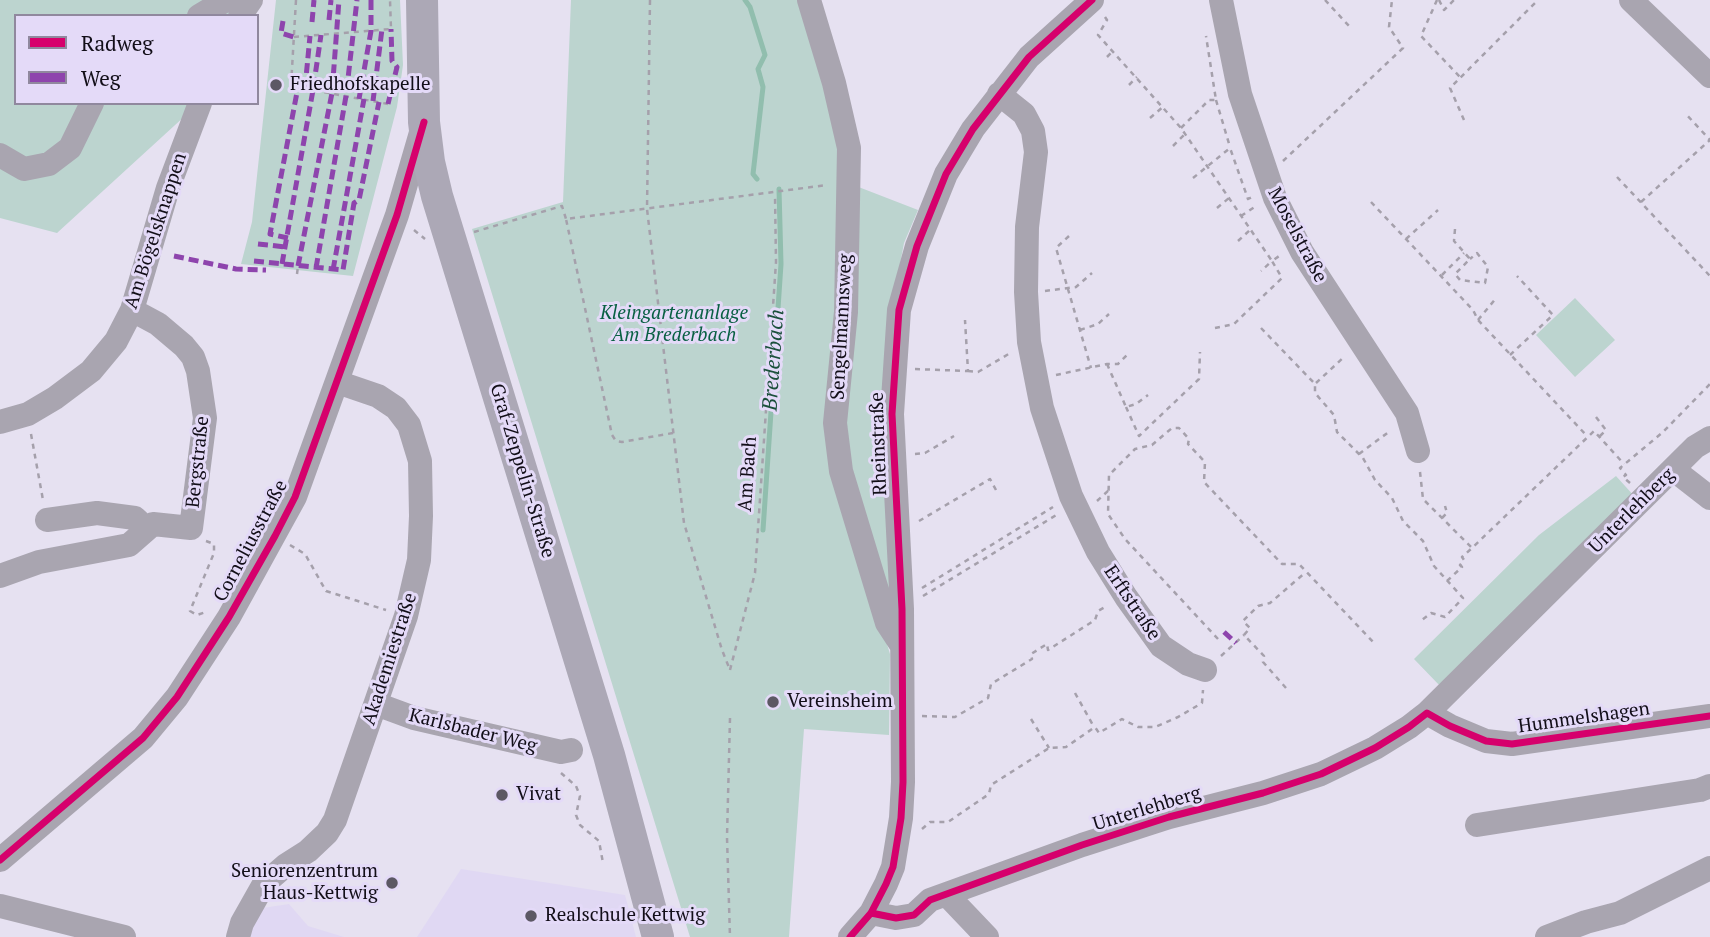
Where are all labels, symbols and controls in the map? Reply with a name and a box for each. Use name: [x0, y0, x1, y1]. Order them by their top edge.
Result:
legend: [14, 14, 259, 105]
text: Radweg: [81, 29, 153, 57]
text: Weg: [81, 64, 121, 92]
place label: Friedhofskapelle: [290, 74, 431, 96]
marker: Friedhofskapelle: [268, 77, 284, 93]
street label: Am Bögelsknappen: [120, 150, 192, 312]
street label: Moselstraße: [1262, 184, 1332, 286]
street label: Sengelmannsweg: [827, 253, 857, 401]
park label: Kleingartenanlage Am Brederbach: [600, 303, 748, 347]
water label: Brederbach: [758, 308, 790, 412]
street label: Graf-Zeppelin-Straße: [485, 381, 559, 561]
street label: Rheinstraße: [866, 392, 892, 496]
street label: Bergstraße: [182, 415, 214, 509]
street label: Am Bach: [734, 436, 762, 512]
street label: Unterlehberg: [1584, 463, 1680, 559]
street label: Corneliusstraße: [209, 476, 293, 606]
street label: Erftstraße: [1099, 561, 1165, 645]
street label: Akademiestraße: [358, 590, 422, 728]
place label: Vereinsheim: [787, 691, 893, 713]
marker: Vereinsheim: [765, 694, 781, 710]
street label: Hummelshagen: [1517, 697, 1651, 739]
street label: Karlsbader Weg: [407, 704, 539, 758]
street label: Unterlehberg: [1090, 782, 1204, 836]
place label: Vivat: [516, 784, 561, 806]
marker: Vivat: [494, 787, 510, 803]
place label: Seniorenzentrum Haus-Kettwig: [231, 861, 378, 905]
marker: Seniorenzentrum Haus-Kettwig: [384, 875, 400, 891]
place label: Realschule Kettwig: [545, 905, 705, 927]
marker: Realschule Kettwig: [523, 908, 539, 924]

